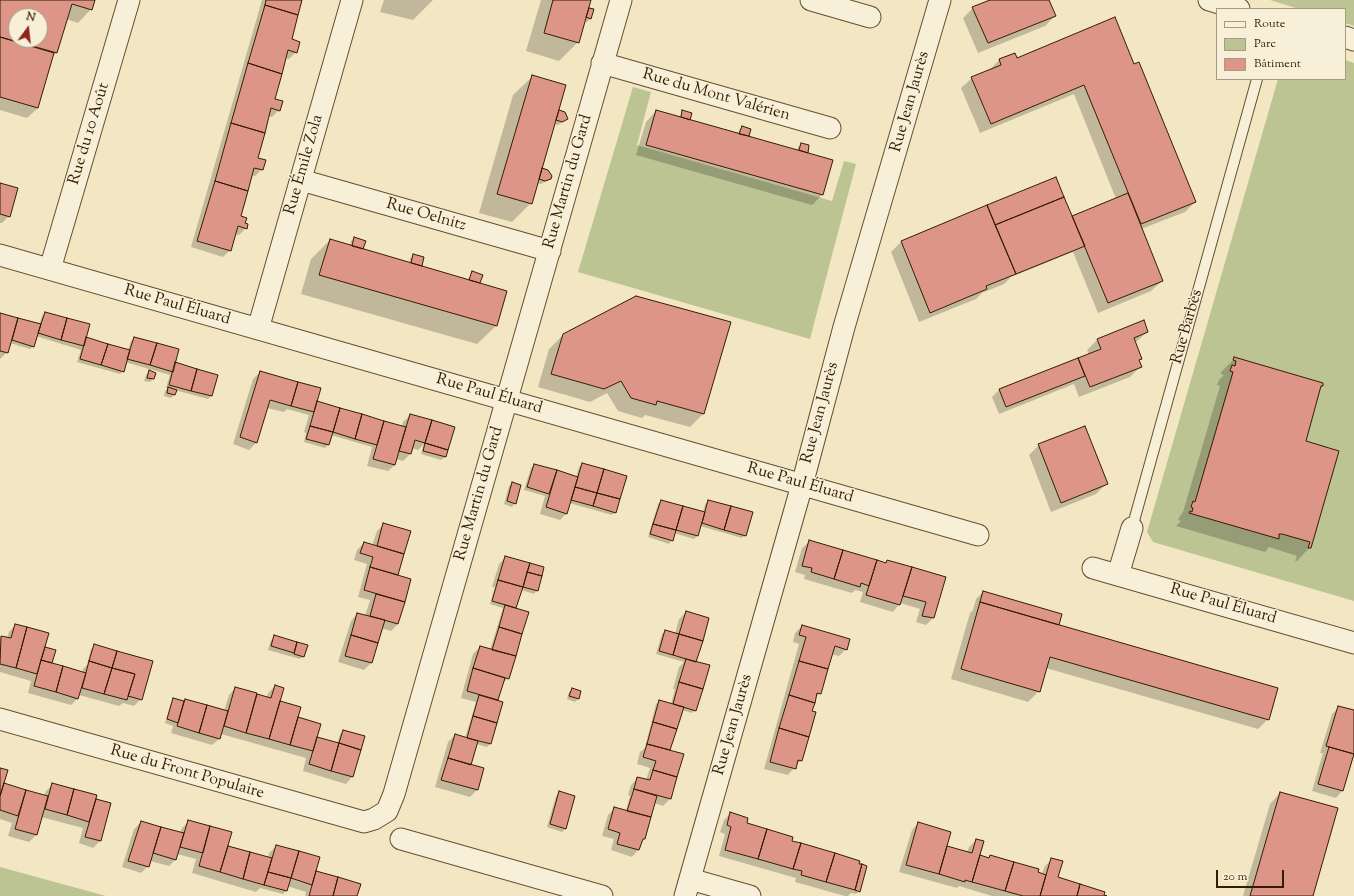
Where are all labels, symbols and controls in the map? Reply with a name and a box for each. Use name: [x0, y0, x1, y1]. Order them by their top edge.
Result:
north arrow: [8, 8, 48, 48]
legend: [1216, 8, 1346, 80]
text: N: [25, 9, 37, 26]
text: Route: [1254, 15, 1285, 33]
text: Parc: [1254, 35, 1276, 53]
street label: Rue Jean Jaurès: [887, 49, 935, 155]
text: Bâtiment: [1254, 55, 1301, 73]
street label: Rue du Mont Valérien: [640, 66, 792, 126]
street label: Rue du 10 Août: [65, 81, 115, 187]
street label: Rue Émile Zola: [282, 113, 328, 217]
street label: Rue Martin du Gard: [541, 113, 597, 251]
street label: Rue Oelnitz: [384, 195, 468, 237]
street label: Rue Paul Éluard: [122, 282, 232, 330]
street label: Rue Barbès: [1168, 288, 1208, 366]
street label: Rue Jean Jaurès: [798, 360, 844, 466]
street label: Rue Paul Éluard: [434, 371, 544, 419]
street label: Rue Martin du Gard: [452, 425, 508, 563]
street label: Rue Paul Éluard: [745, 460, 855, 508]
street label: Rue Paul Éluard: [1168, 581, 1278, 629]
street label: Rue Jean Jaurès: [710, 672, 758, 778]
street label: Rue du Front Populaire: [108, 742, 266, 804]
scale bar: [1218, 862, 1286, 888]
text: 20 m: [1223, 868, 1247, 886]

